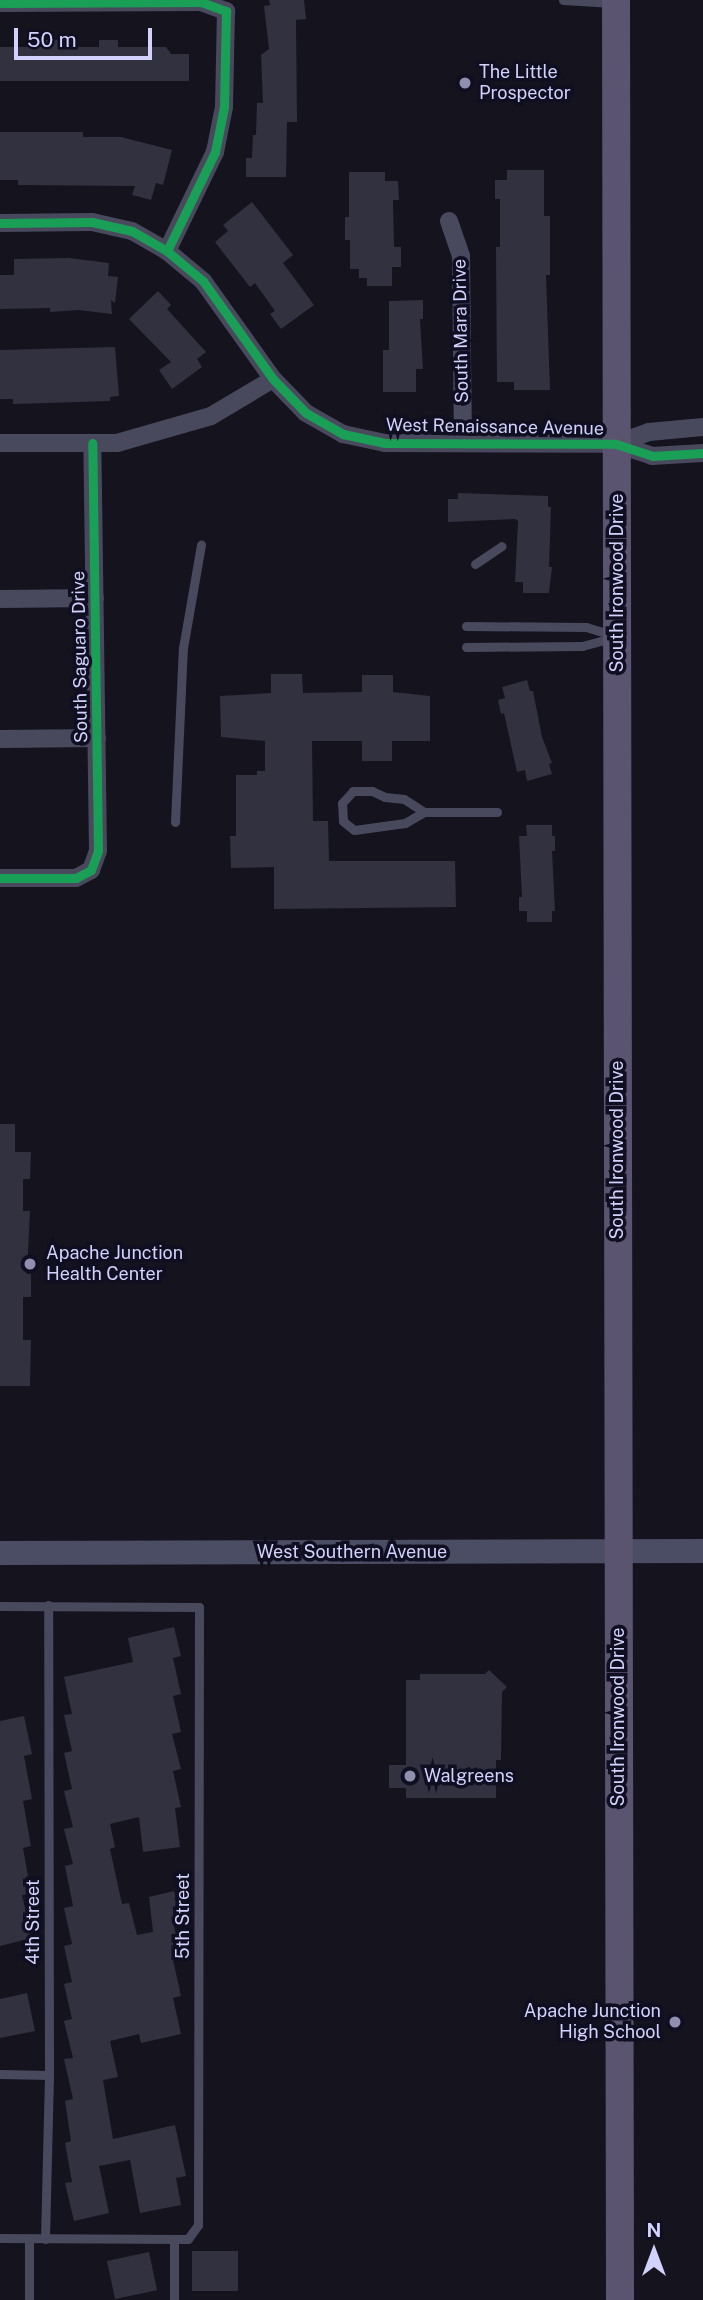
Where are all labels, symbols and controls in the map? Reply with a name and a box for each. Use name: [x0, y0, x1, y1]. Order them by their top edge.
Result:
scale bar: [18, 14, 156, 58]
text: 50 m: [27, 27, 77, 52]
place label: The Little Prospector: [479, 62, 571, 104]
marker: The Little Prospector: [457, 75, 473, 91]
street label: South Mara Drive: [449, 259, 473, 403]
street label: West Renaissance Avenue: [386, 414, 604, 440]
street label: South Ironwood Drive: [606, 493, 628, 673]
street label: South Saguaro Drive: [68, 571, 92, 743]
street label: South Ironwood Drive: [606, 1060, 628, 1240]
place label: Apache Junction Health Center: [46, 1243, 183, 1286]
marker: Apache Junction Health Center: [20, 1254, 40, 1274]
street label: West Southern Avenue: [257, 1541, 447, 1563]
street label: South Ironwood Drive: [607, 1627, 629, 1807]
place label: Walgreens: [424, 1765, 514, 1787]
marker: Walgreens: [402, 1768, 418, 1784]
street label: 5th Street: [172, 1873, 194, 1959]
street label: 4th Street: [22, 1879, 44, 1965]
place label: Apache Junction High School: [524, 2001, 661, 2044]
marker: Apache Junction High School: [667, 2014, 683, 2030]
north arrow: [619, 2216, 689, 2286]
text: N: [647, 2219, 661, 2241]

